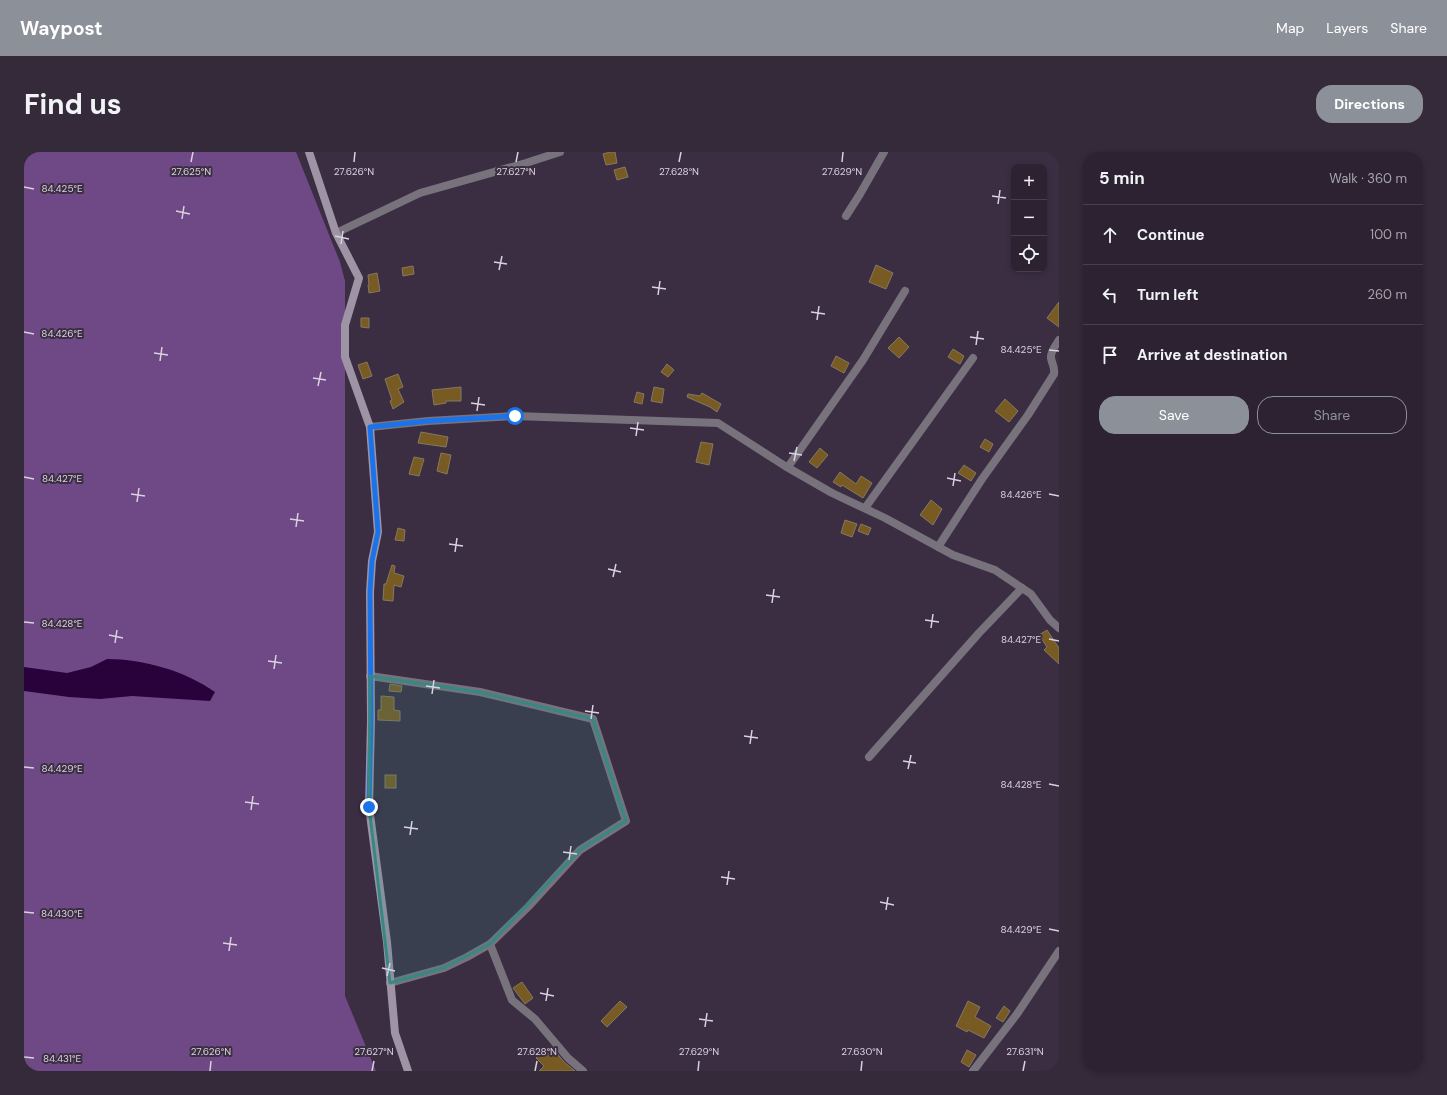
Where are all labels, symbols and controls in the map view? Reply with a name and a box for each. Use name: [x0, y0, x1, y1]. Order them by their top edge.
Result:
text: Waypost: [20, 16, 103, 41]
text: Map: [1276, 19, 1304, 37]
text: Layers: [1326, 19, 1368, 37]
text: Share: [1390, 19, 1427, 37]
button: Directions: [1316, 85, 1423, 123]
text: Find us: [24, 86, 122, 123]
map controls: [1011, 164, 1047, 272]
button: +: [1011, 164, 1047, 200]
text: 27.625°N: [171, 165, 211, 178]
text: 27.626°N: [334, 165, 374, 178]
text: 27.627°N: [496, 165, 536, 178]
text: 27.628°N: [659, 165, 699, 178]
text: 27.629°N: [822, 165, 862, 178]
text: 5 min: [1099, 167, 1145, 189]
text: Walk · 360 m: [1329, 170, 1407, 187]
text: 84.425°E: [41, 182, 83, 195]
button: −: [1011, 200, 1047, 236]
icon: ahead: [1099, 224, 1121, 246]
text: Continue: [1137, 225, 1205, 245]
text: 100 m: [1370, 226, 1407, 243]
button: locate: [1011, 236, 1047, 272]
icon: left: [1099, 284, 1121, 306]
text: Turn left: [1137, 285, 1198, 305]
text: 260 m: [1367, 286, 1407, 303]
text: 84.426°E: [41, 327, 83, 340]
text: 84.425°E: [1000, 343, 1042, 356]
icon: arrive: [1099, 344, 1121, 366]
text: Arrive at destination: [1137, 345, 1288, 365]
button: Save: [1099, 396, 1249, 434]
button: Share: [1257, 396, 1407, 434]
route start: [506, 407, 524, 425]
text: 84.427°E: [42, 472, 82, 485]
text: 84.426°E: [1000, 488, 1042, 501]
text: 84.428°E: [42, 617, 83, 630]
text: 84.427°E: [1001, 633, 1041, 646]
text: 84.429°E: [41, 762, 83, 775]
text: 84.428°E: [1001, 778, 1042, 791]
route end: [360, 798, 378, 816]
text: 84.430°E: [41, 907, 83, 920]
text: 84.429°E: [1000, 923, 1042, 936]
text: 27.626°N: [191, 1045, 231, 1058]
text: 27.627°N: [354, 1045, 394, 1058]
text: 27.628°N: [517, 1045, 557, 1058]
text: 27.629°N: [679, 1045, 719, 1058]
text: 27.630°N: [841, 1045, 883, 1058]
text: 27.631°N: [1006, 1045, 1044, 1058]
text: 84.431°E: [43, 1052, 81, 1065]

